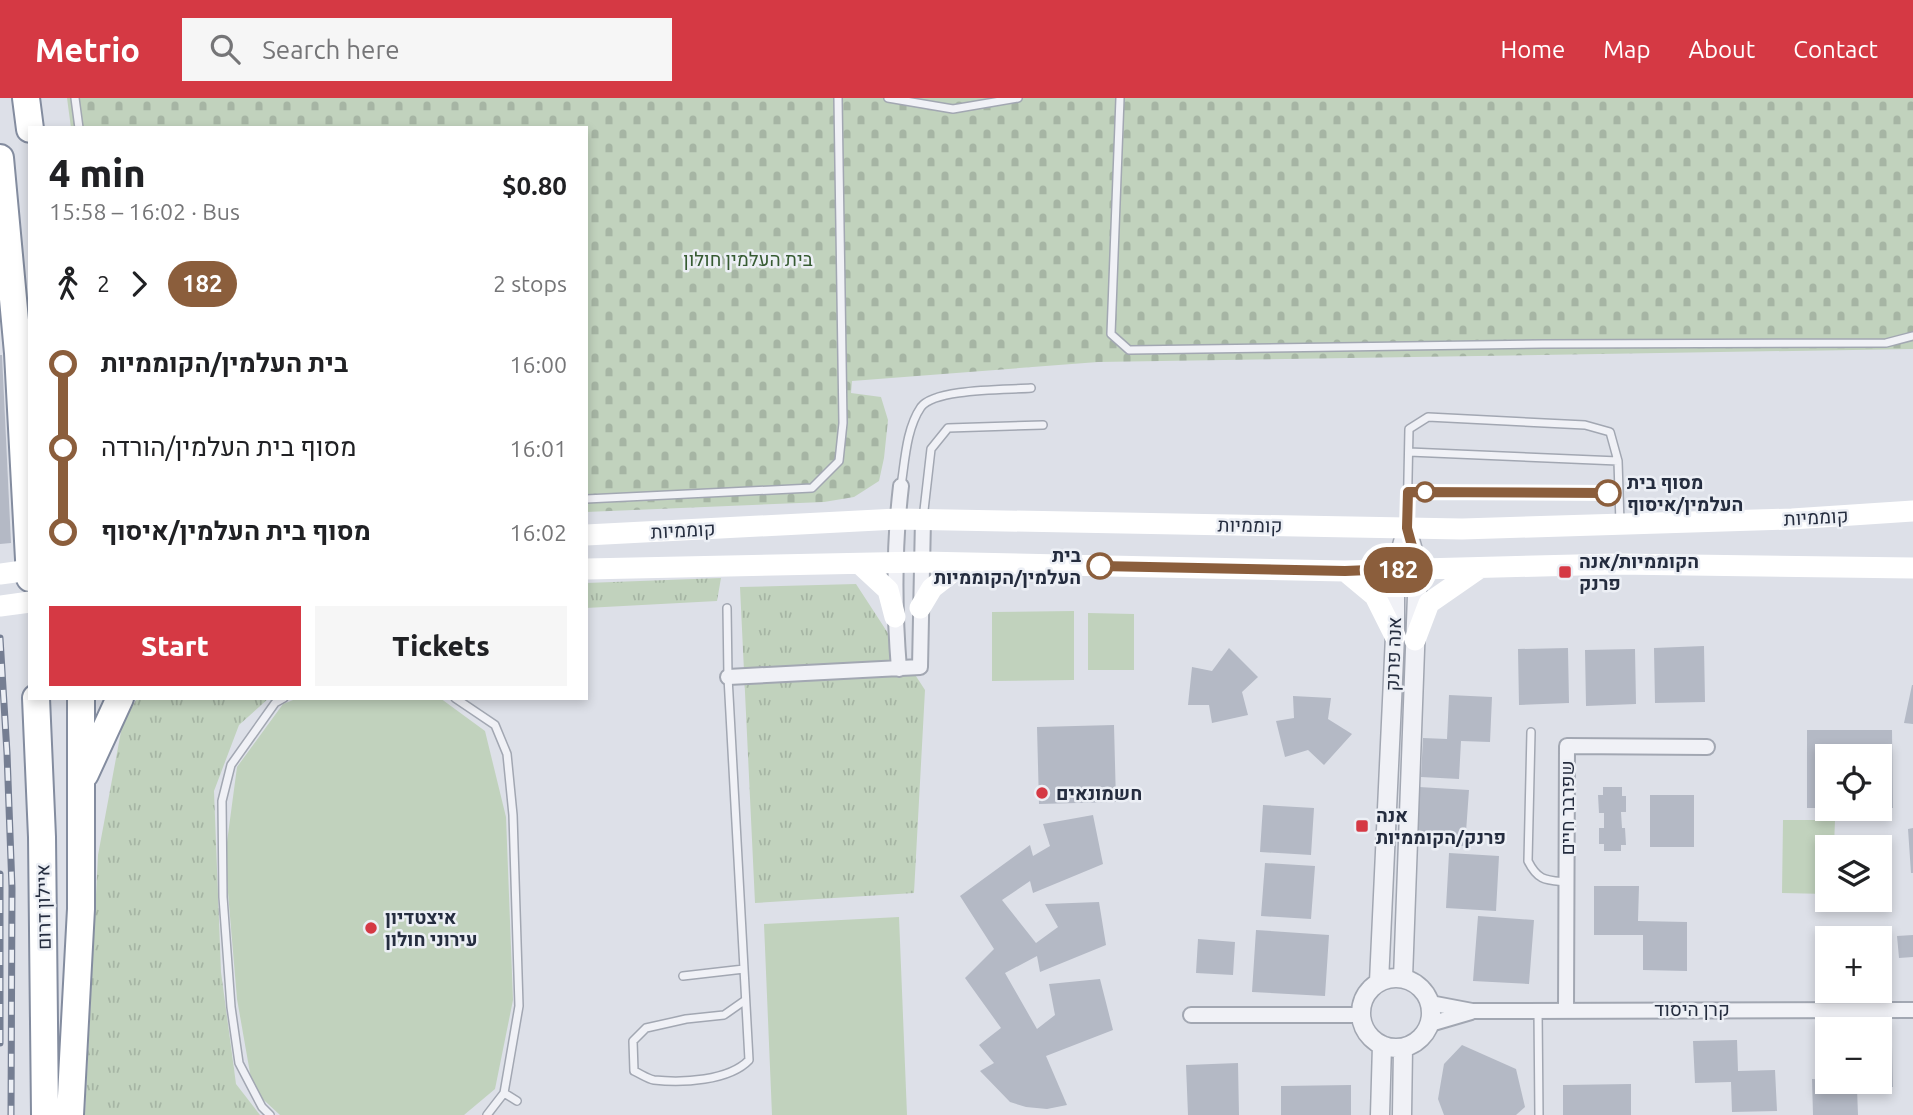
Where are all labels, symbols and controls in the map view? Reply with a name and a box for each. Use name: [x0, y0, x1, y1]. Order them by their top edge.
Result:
search box: [182, 18, 672, 81]
icon: search: [206, 30, 244, 68]
text: Metrio: [35, 31, 140, 68]
text: Search here: [262, 35, 400, 64]
text: Home: [1500, 36, 1565, 63]
text: Map: [1603, 36, 1650, 63]
text: About: [1688, 36, 1755, 63]
text: Contact: [1793, 36, 1878, 63]
text: 4 min: [49, 152, 146, 194]
text: $0.80: [502, 171, 567, 200]
text: 15:58 – 16:02 · Bus: [49, 199, 240, 224]
park label: בית העלמין חולון: [683, 248, 813, 270]
icon: walk: [49, 265, 87, 303]
icon: forward: [120, 265, 158, 303]
text: 182: [182, 270, 223, 297]
text: 2: [97, 271, 110, 296]
text: 2 stops: [493, 271, 567, 296]
text: בית העלמין/הקוממיות: [101, 348, 348, 377]
text: 16:00: [509, 352, 567, 377]
text: מסוף בית העלמין/הורדה: [101, 432, 356, 461]
text: 16:01: [509, 436, 567, 461]
place label: מסוף בית העלמין/איסוף: [1627, 471, 1743, 515]
marker: מסוף בית העלמין/איסוף: [1595, 480, 1621, 506]
unlabelled marker: [1415, 482, 1435, 502]
street label: קוממיות: [1783, 504, 1849, 530]
street label: קוממיות: [1217, 513, 1283, 537]
text: מסוף בית העלמין/איסוף: [101, 516, 371, 545]
street label: קוממיות: [650, 517, 716, 543]
text: 16:02: [509, 520, 567, 545]
place label: בית העלמין/הקוממיות: [934, 544, 1082, 588]
line badge: 182: [1358, 547, 1438, 593]
place label: הקוממיות/אנה פרנק: [1579, 550, 1699, 594]
marker: בית העלמין/הקוממיות: [1087, 553, 1113, 579]
text: 182: [1378, 556, 1418, 583]
marker: הקוממיות/אנה פרנק: [1557, 564, 1573, 580]
button: Start: [49, 606, 301, 686]
button: Tickets: [315, 606, 567, 686]
street label: אנה פרנק: [1381, 616, 1405, 692]
map controls: [1815, 744, 1892, 1094]
button: locate: [1815, 744, 1892, 821]
street label: שפרבר חיים: [1556, 760, 1578, 856]
place label: חשמונאים: [1056, 782, 1142, 804]
marker: חשמונאים: [1034, 785, 1050, 801]
place label: אנה פרנק/הקוממיות: [1376, 804, 1506, 848]
marker: אנה פרנק/הקוממיות: [1354, 818, 1370, 834]
button: layers: [1815, 835, 1892, 912]
street label: איילון דרום: [31, 864, 55, 950]
place label: איצטדיון עירוני חולון: [385, 906, 478, 950]
marker: איצטדיון עירוני חולון: [363, 920, 379, 936]
button: +: [1815, 926, 1892, 1003]
street label: קרן היסוד: [1654, 998, 1730, 1020]
button: −: [1815, 1017, 1892, 1094]

